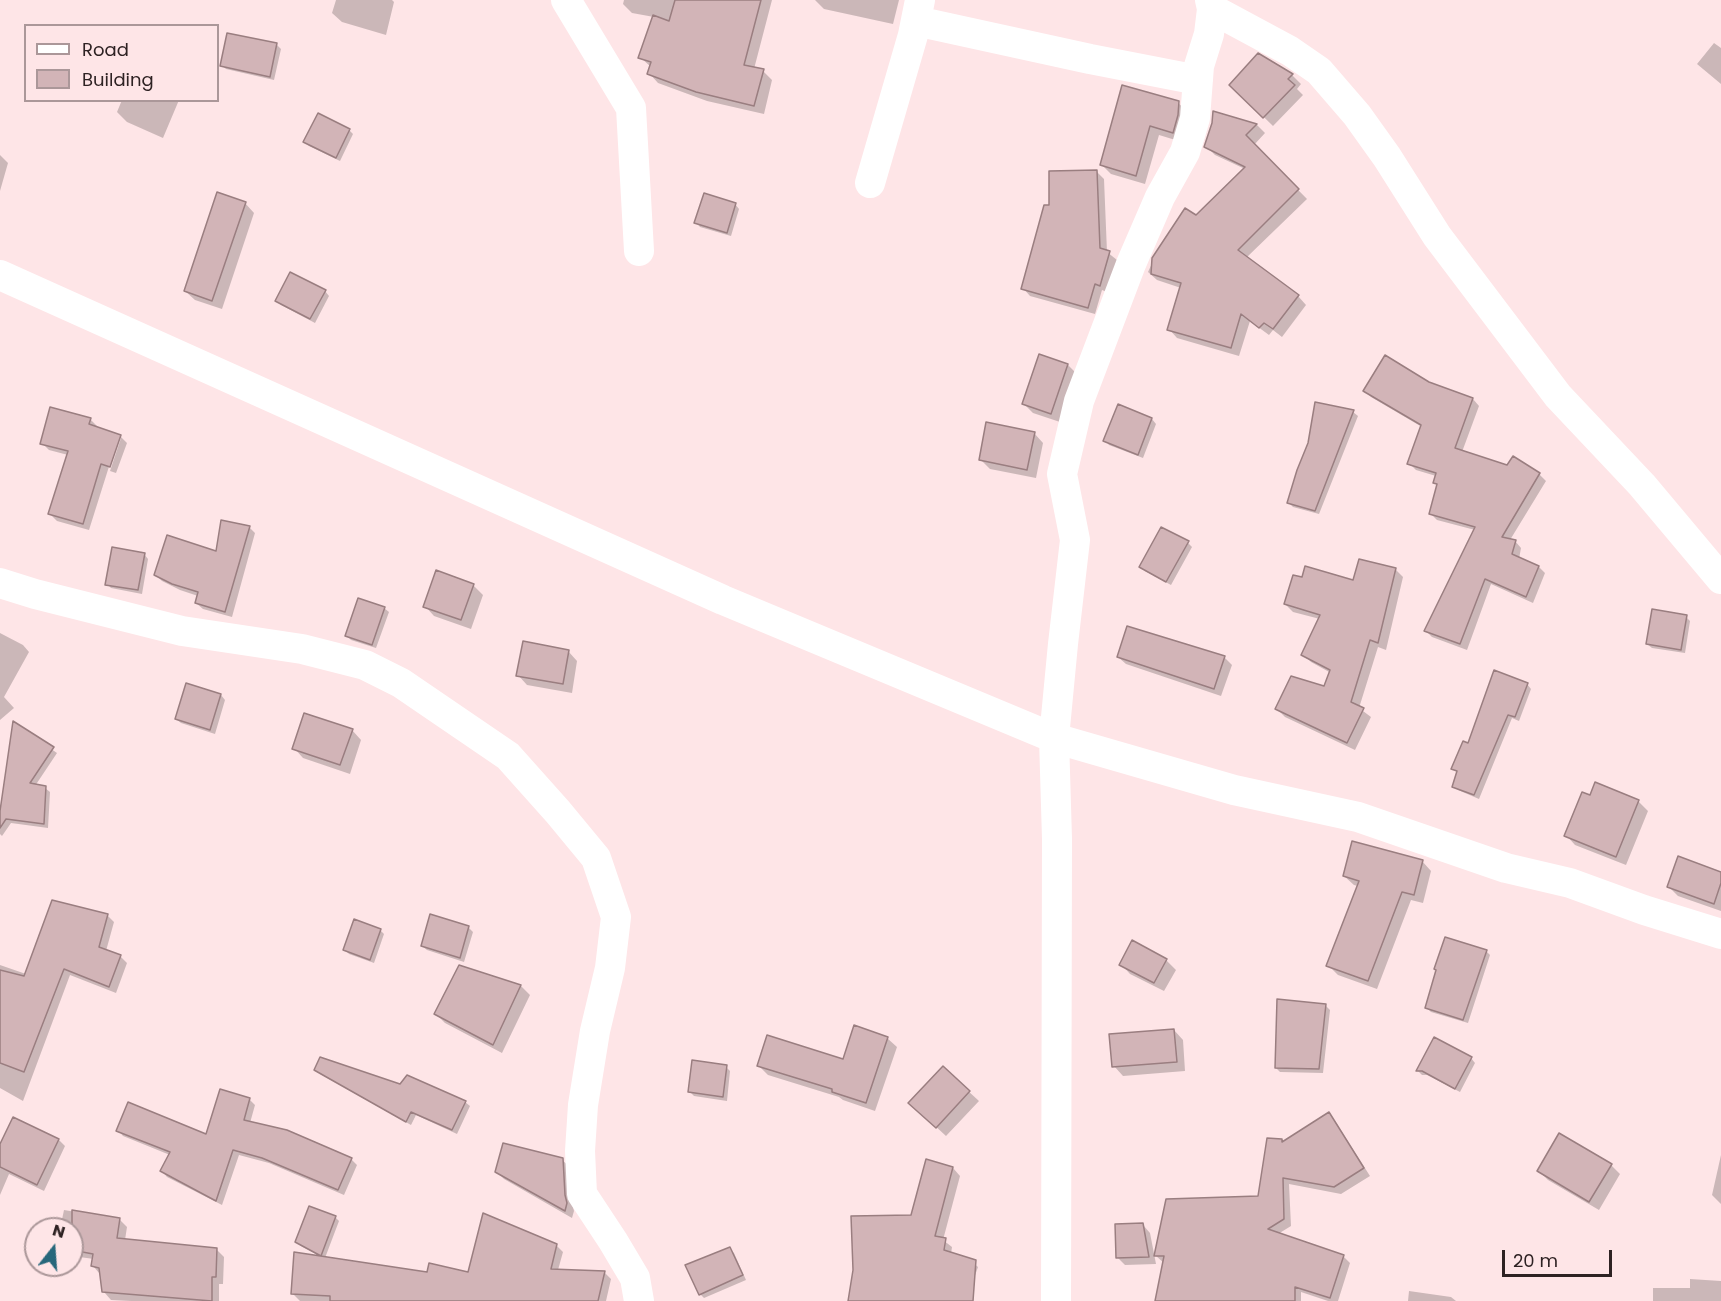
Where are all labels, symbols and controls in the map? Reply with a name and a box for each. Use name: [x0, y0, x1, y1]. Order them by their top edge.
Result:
legend: [24, 24, 219, 102]
text: Road: [82, 37, 129, 62]
text: Building: [82, 67, 154, 92]
north arrow: [24, 1217, 84, 1277]
text: N: [50, 1218, 68, 1244]
scale bar: [1505, 1238, 1614, 1276]
text: 20 m: [1513, 1248, 1558, 1273]

